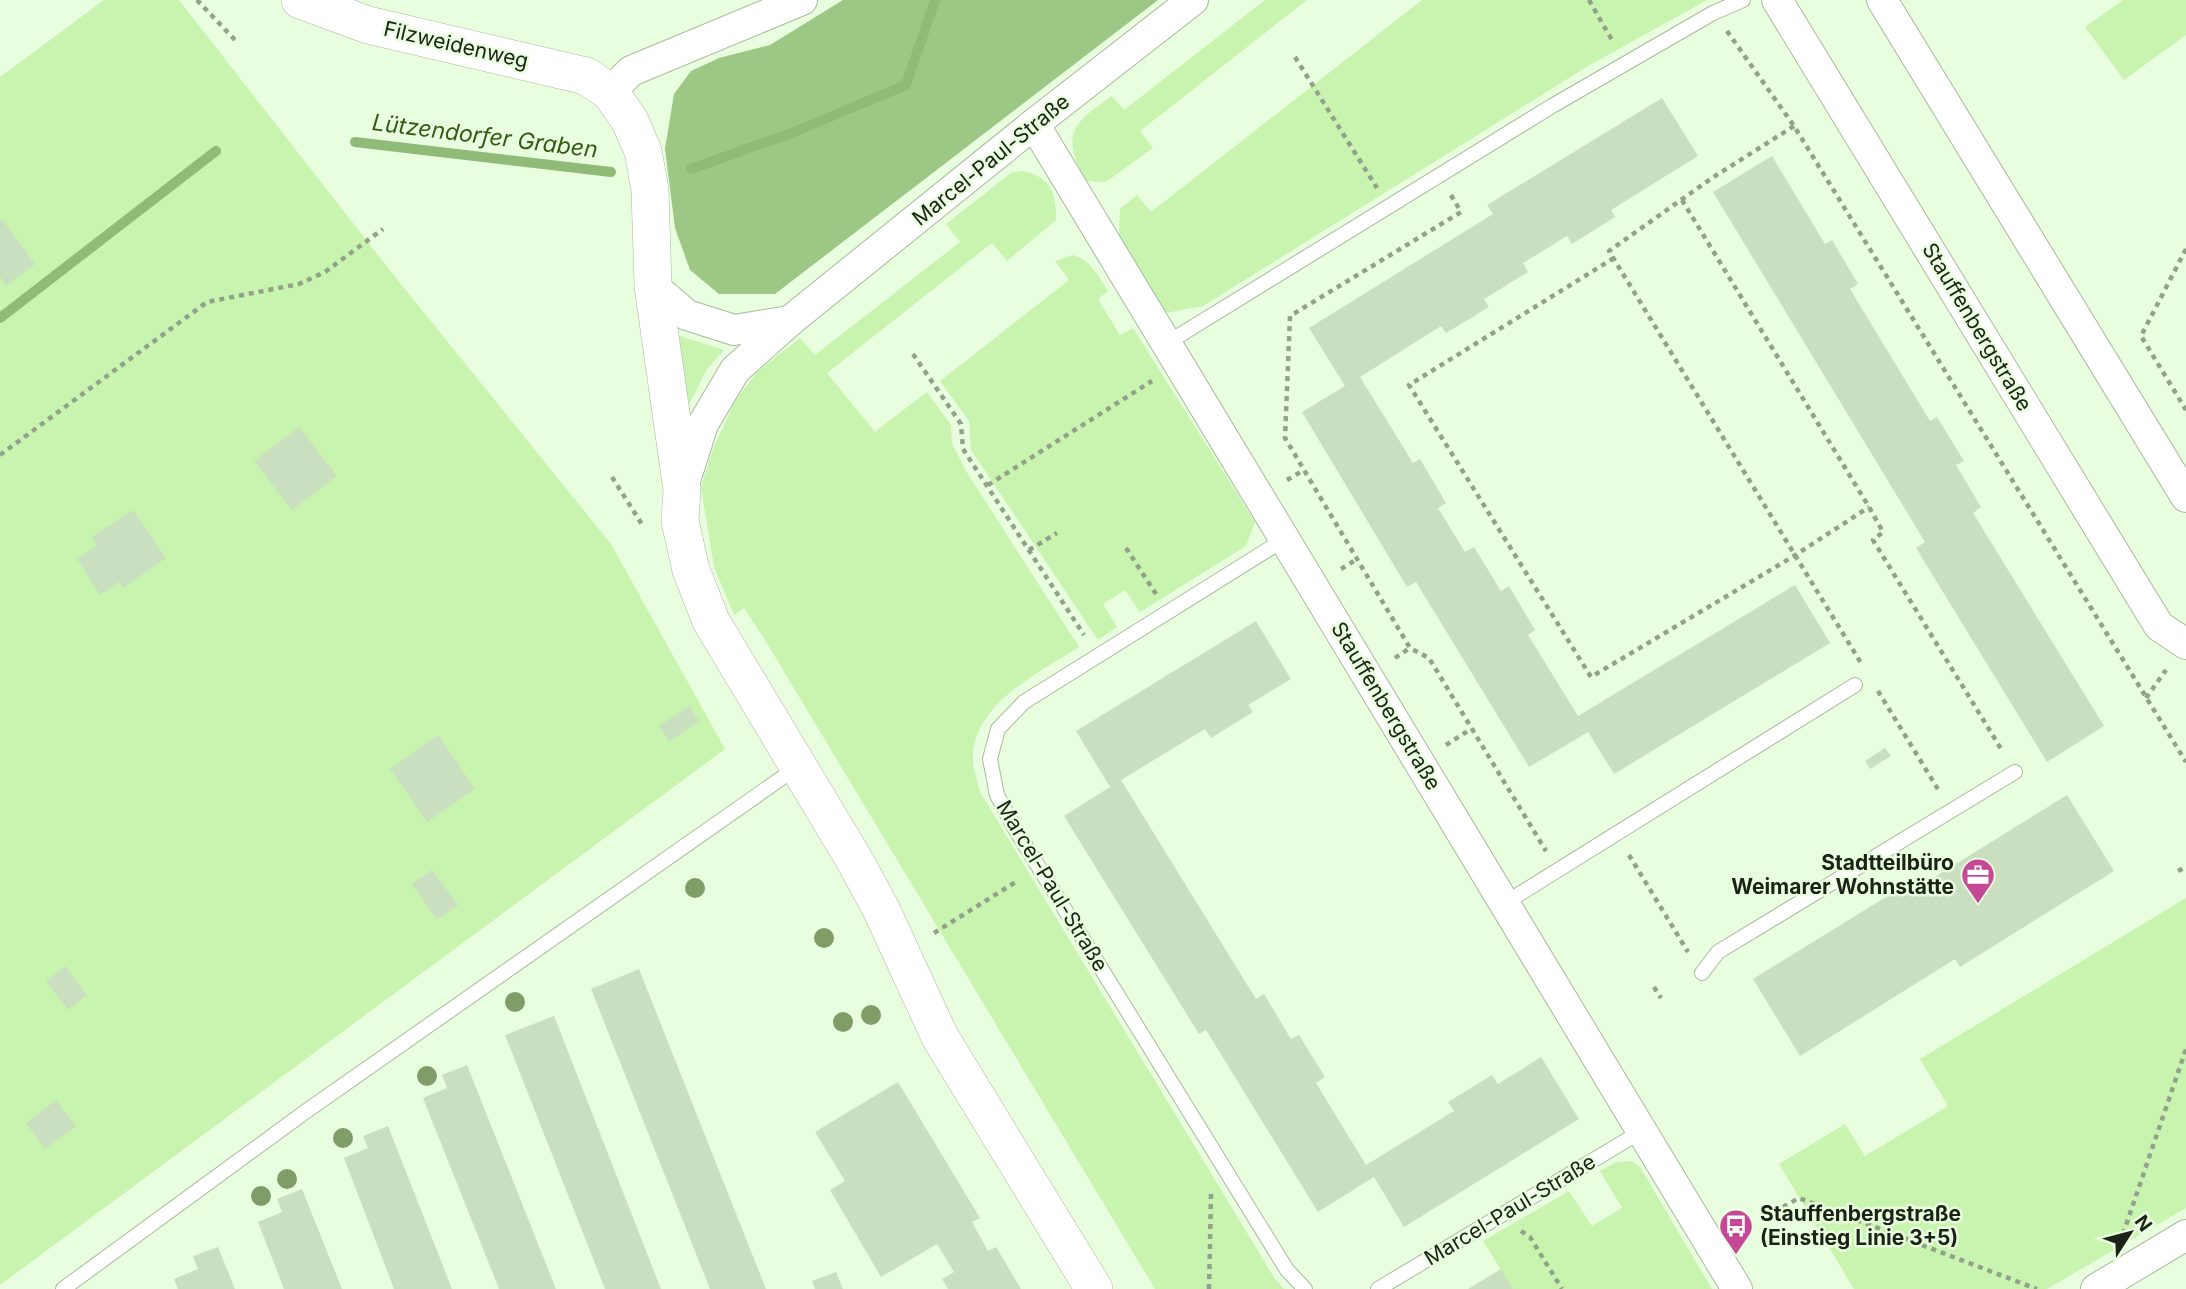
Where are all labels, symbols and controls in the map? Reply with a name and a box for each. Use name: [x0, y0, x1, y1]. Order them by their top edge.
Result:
street label: Filzweidenweg: [381, 16, 531, 73]
street label: Marcel-Paul-Straße: [907, 89, 1074, 231]
water label: Lützendorfer Graben: [371, 108, 599, 164]
street label: Stauffenbergstraße: [1917, 238, 2038, 415]
street label: Stauffenbergstraße: [1326, 617, 1447, 794]
street label: Marcel-Paul-Straße: [992, 796, 1113, 976]
place label: Stadtteilbüro Weimarer Wohnstätte: [1731, 850, 1954, 899]
office icon: Stadtteilbüro Weimarer Wohnstätte: [1959, 856, 1997, 905]
street label: Marcel-Paul-Straße: [1420, 1149, 1600, 1270]
north arrow: [2095, 1198, 2165, 1268]
place label: Stauffenbergstraße (Einstieg Linie 3+5): [1760, 1201, 1961, 1250]
bus stop icon: Stauffenbergstraße (Einstieg Linie 3+5): [1717, 1207, 1755, 1256]
text: N: [2130, 1211, 2157, 1236]

